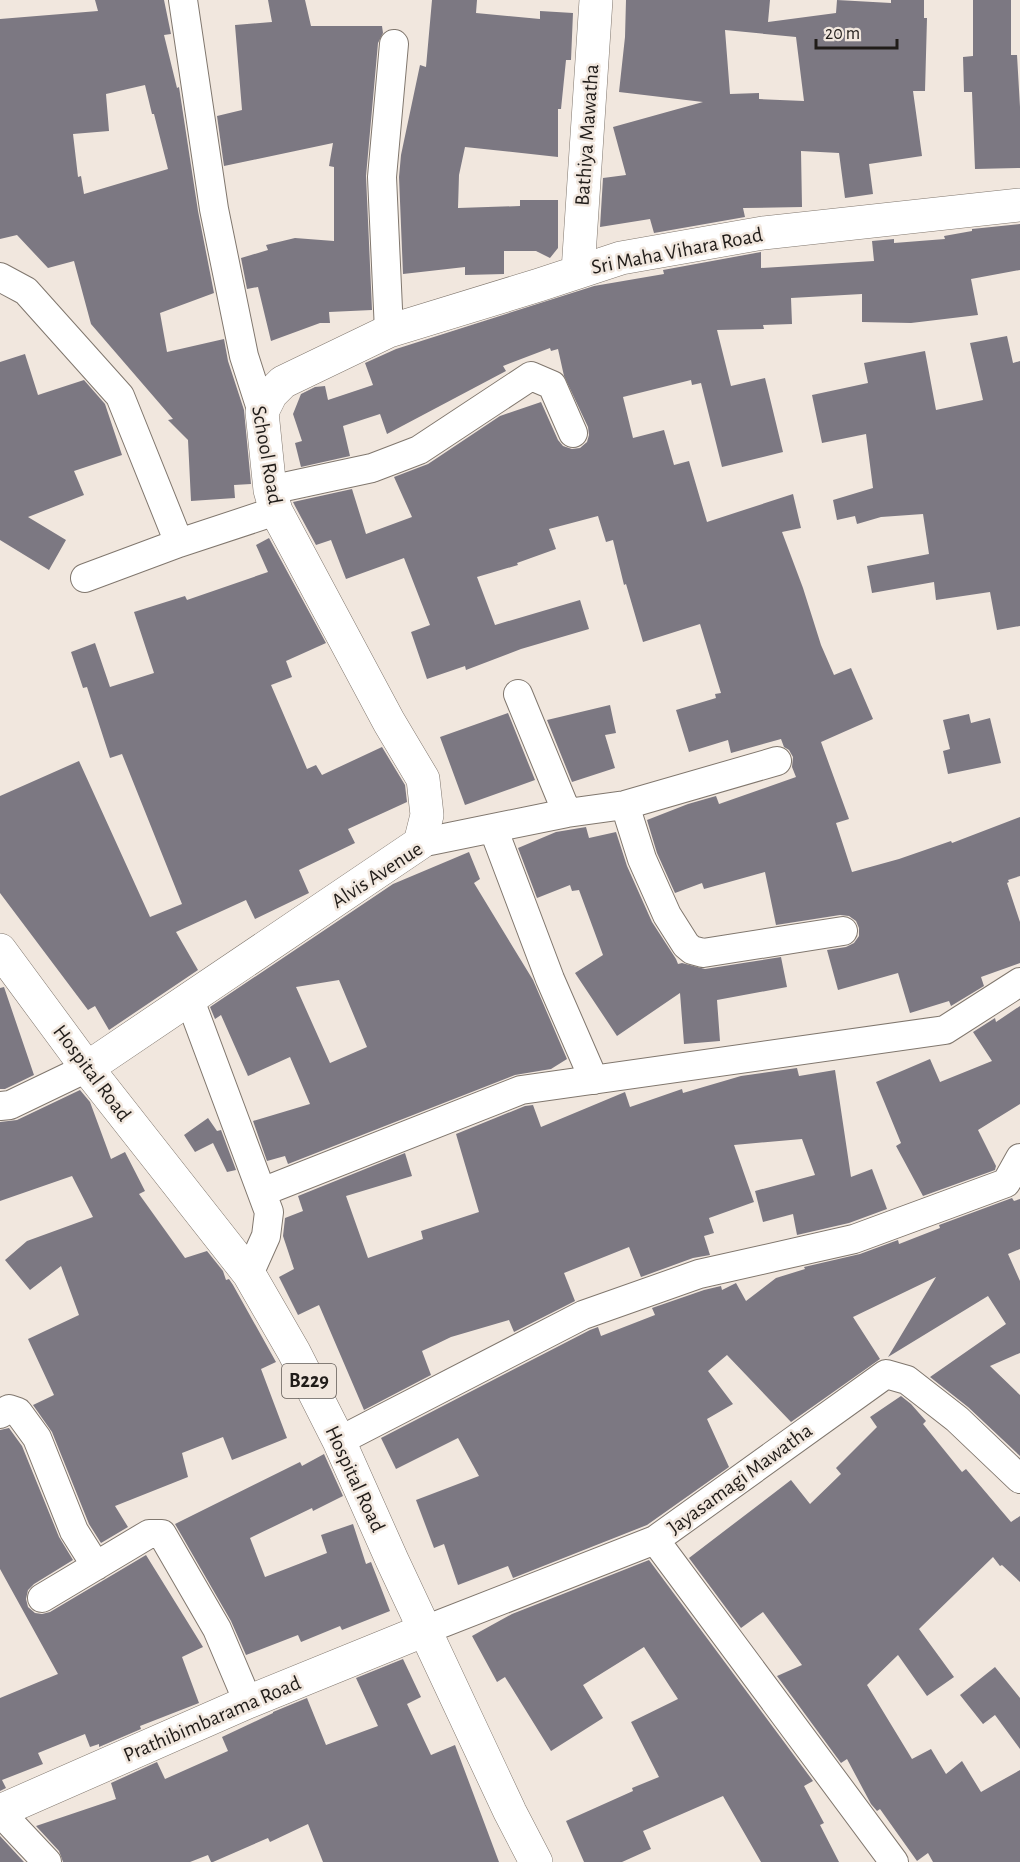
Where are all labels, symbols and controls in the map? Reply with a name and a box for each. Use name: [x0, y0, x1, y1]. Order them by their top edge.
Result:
scale bar: [816, 12, 897, 50]
text: 20 m: [825, 25, 860, 43]
street label: Bathiya Mawatha: [572, 63, 602, 207]
street label: Sri Maha Vihara Road: [590, 224, 765, 278]
street label: School Road: [248, 404, 286, 506]
street label: Alvis Avenue: [328, 838, 426, 912]
street label: Hospital Road: [49, 1021, 135, 1125]
road number: B229: [282, 1364, 336, 1398]
street label: Jayasamagi Mawatha: [664, 1419, 816, 1538]
street label: Hospital Road: [321, 1423, 389, 1535]
street label: Prathibimbarama Road: [120, 1672, 304, 1766]

